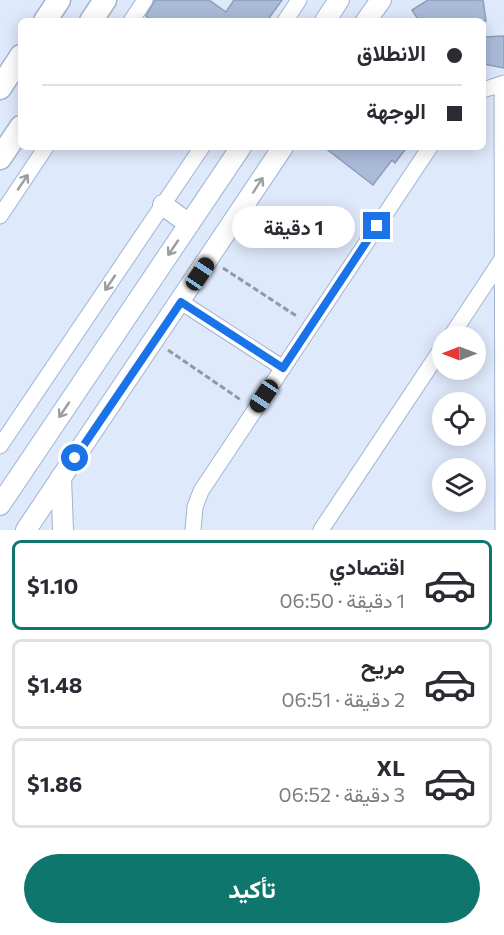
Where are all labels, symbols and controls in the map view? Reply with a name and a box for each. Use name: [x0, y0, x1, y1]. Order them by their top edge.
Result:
text: الانطلاق: [357, 39, 426, 66]
text: الوجهة: [366, 97, 426, 124]
one-way arrow: [17, 174, 29, 190]
one-way arrow: [252, 178, 264, 194]
callout: 1 دقيقة: [233, 205, 356, 247]
route end: [363, 212, 390, 239]
text: 1 دقيقة: [263, 215, 324, 239]
one-way arrow: [167, 239, 179, 256]
car: [182, 254, 218, 294]
one-way arrow: [104, 274, 117, 291]
north arrow: [432, 326, 486, 380]
map controls: [432, 326, 486, 512]
car: [246, 376, 282, 416]
button: locate: [432, 392, 486, 446]
one-way arrow: [58, 401, 71, 418]
route start: [61, 444, 88, 471]
button: layers: [432, 458, 486, 512]
text: اقتصادي: [329, 553, 405, 580]
icon: car: [423, 558, 477, 612]
text: $1.10: [27, 572, 78, 599]
text: 1 دقيقة · 06:50: [279, 588, 405, 612]
text: مريح: [361, 652, 405, 679]
icon: car: [423, 657, 477, 711]
text: $1.48: [27, 671, 82, 698]
text: 2 دقيقة · 06:51: [281, 687, 405, 711]
text: XL: [377, 754, 405, 781]
icon: car: [423, 756, 477, 810]
text: $1.86: [27, 770, 82, 797]
text: 3 دقيقة · 06:52: [279, 782, 405, 806]
button: تأكيد: [24, 854, 480, 923]

